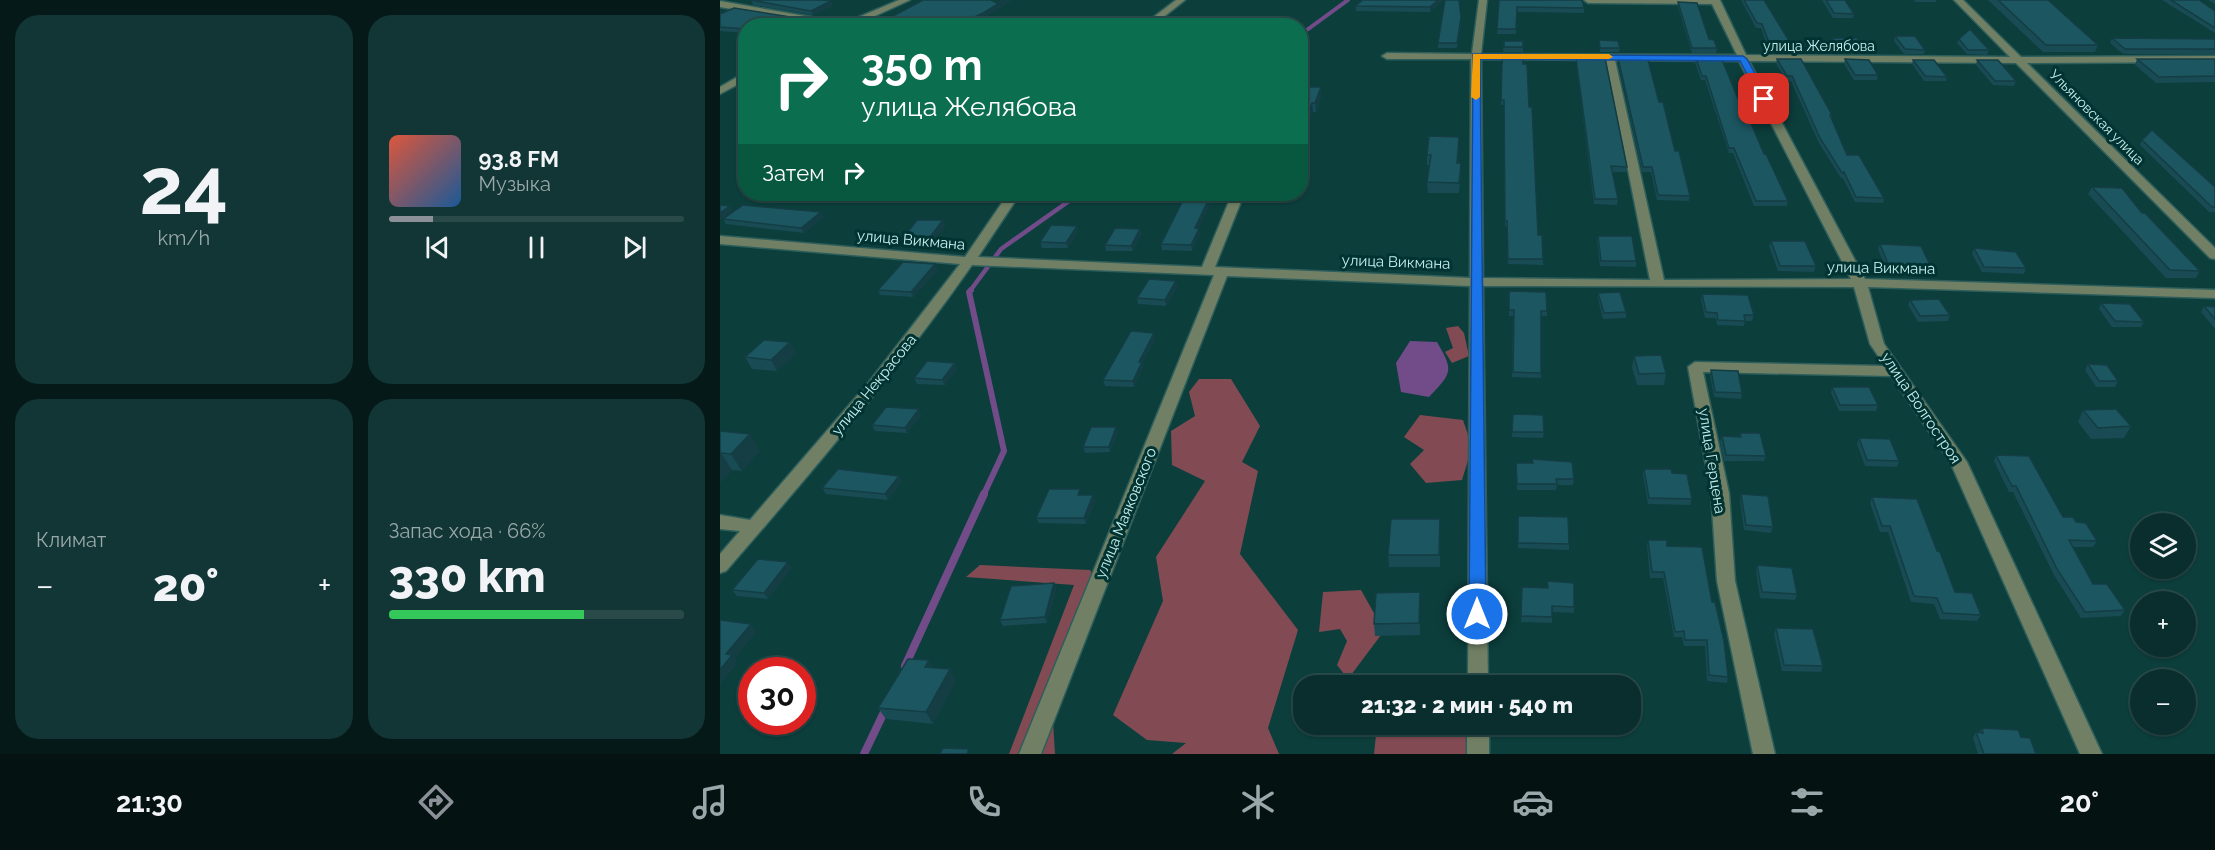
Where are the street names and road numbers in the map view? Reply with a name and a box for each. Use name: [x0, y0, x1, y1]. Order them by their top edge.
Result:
street label: улица Желябова: [1763, 38, 1875, 54]
street label: Ульяновская улица: [2046, 66, 2148, 168]
street label: улица Викмана: [856, 226, 966, 254]
street label: улица Викмана: [1341, 251, 1451, 273]
street label: улица Викмана: [1827, 258, 1935, 278]
street label: улица Некрасова: [828, 331, 920, 439]
street label: улица Волгостроя: [1877, 349, 1965, 467]
street label: улица Герцена: [1695, 407, 1729, 515]
street label: улица Маяковского: [1092, 445, 1160, 581]

